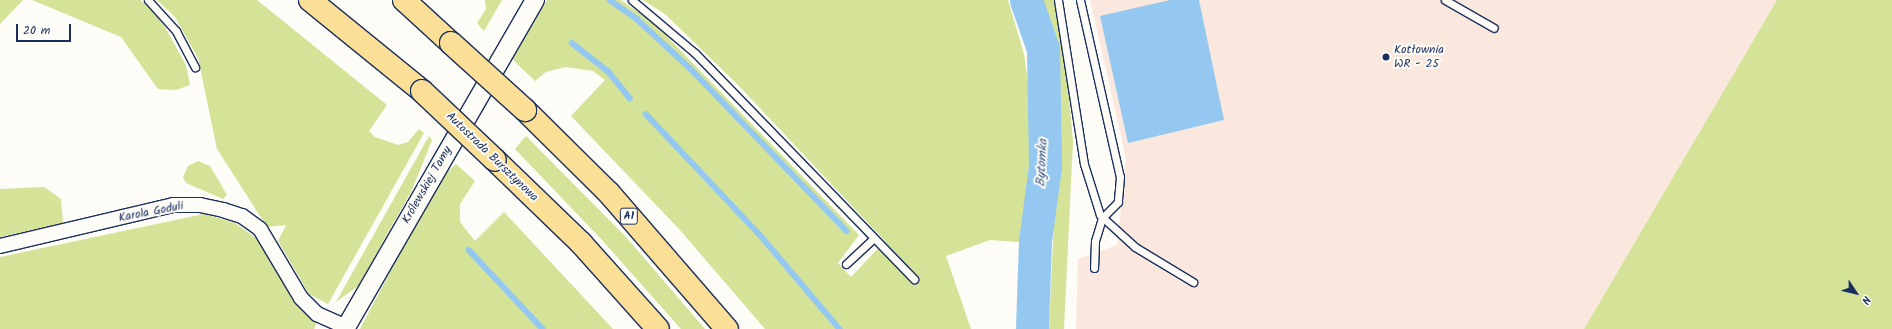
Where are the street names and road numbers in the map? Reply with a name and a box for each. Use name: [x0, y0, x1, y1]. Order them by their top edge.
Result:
street label: Autostrada Bursztynowa: [443, 109, 541, 205]
street label: Królewskiej Tamy: [399, 144, 455, 226]
street label: Karola Goduli: [117, 199, 185, 225]
road number: A1: [619, 207, 639, 225]

